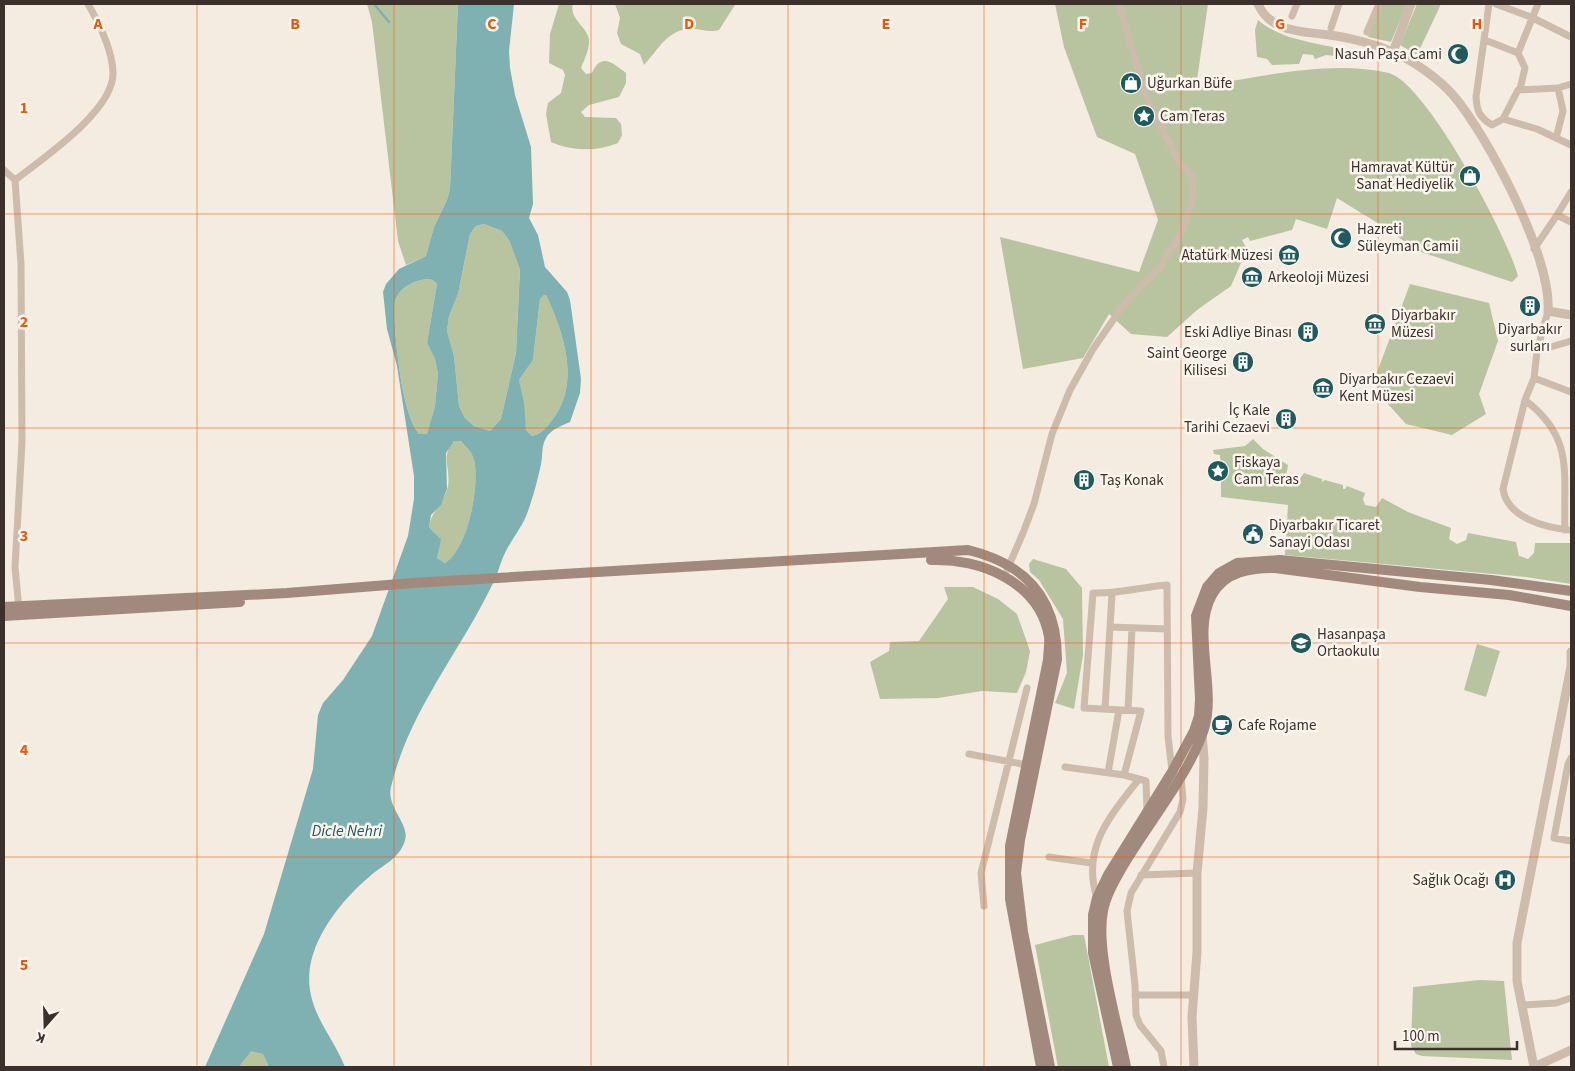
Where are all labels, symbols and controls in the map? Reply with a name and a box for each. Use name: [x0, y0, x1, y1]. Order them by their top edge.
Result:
text: A: [92, 13, 103, 35]
text: B: [290, 13, 300, 35]
text: C: [487, 13, 497, 35]
text: D: [684, 13, 694, 35]
text: E: [882, 13, 890, 35]
text: F: [1079, 13, 1087, 35]
text: G: [1275, 13, 1285, 35]
text: H: [1472, 13, 1482, 35]
mosque icon: Nasuh Paşa Cami: [1446, 42, 1470, 66]
place label: Nasuh Paşa Cami: [1335, 44, 1442, 65]
shop icon: Uğurkan Büfe: [1119, 71, 1143, 95]
place label: Uğurkan Büfe: [1147, 73, 1232, 94]
text: 1: [20, 97, 28, 119]
place icon: Cam Teras: [1132, 104, 1156, 128]
place label: Cam Teras: [1160, 106, 1225, 127]
place label: Hamravat Kültür Sanat Hediyelik: [1351, 157, 1455, 195]
shop icon: Hamravat Kültür Sanat Hediyelik: [1458, 164, 1482, 188]
place label: Hazreti Süleyman Camii: [1357, 219, 1459, 257]
mosque icon: Hazreti Süleyman Camii: [1329, 226, 1353, 250]
museum icon: Atatürk Müzesi: [1277, 243, 1301, 267]
place label: Atatürk Müzesi: [1181, 245, 1273, 266]
museum icon: Arkeoloji Müzesi: [1240, 265, 1264, 289]
place label: Arkeoloji Müzesi: [1268, 267, 1369, 288]
building icon: Diyarbakır surları: [1518, 294, 1542, 318]
place label: Diyarbakır Müzesi: [1391, 305, 1456, 343]
text: 2: [20, 311, 28, 333]
museum icon: Diyarbakır Müzesi: [1363, 312, 1387, 336]
place label: Diyarbakır surları: [1498, 319, 1563, 357]
building icon: Eski Adliye Binası: [1296, 320, 1320, 344]
place label: Eski Adliye Binası: [1184, 322, 1292, 343]
place label: Saint George Kilisesi: [1147, 343, 1227, 381]
building icon: Saint George Kilisesi: [1231, 350, 1255, 374]
place label: Diyarbakır Cezaevi Kent Müzesi: [1339, 369, 1454, 407]
museum icon: Diyarbakır Cezaevi Kent Müzesi: [1311, 376, 1335, 400]
place label: İç Kale Tarihi Cezaevi: [1184, 400, 1270, 438]
building icon: İç Kale Tarihi Cezaevi: [1274, 407, 1298, 431]
place label: Fiskaya Cam Teras: [1234, 452, 1299, 490]
place icon: Fiskaya Cam Teras: [1206, 459, 1230, 483]
building icon: Taş Konak: [1072, 468, 1096, 492]
place label: Taş Konak: [1100, 470, 1164, 491]
place label: Diyarbakır Ticaret Sanayi Odası: [1269, 515, 1380, 553]
public building icon: Diyarbakır Ticaret Sanayi Odası: [1241, 522, 1265, 546]
text: 3: [20, 525, 28, 547]
place label: Hasanpaşa Ortaokulu: [1317, 624, 1386, 662]
school or university icon: Hasanpaşa Ortaokulu: [1289, 631, 1313, 655]
cafe icon: Cafe Rojame: [1210, 713, 1234, 737]
place label: Cafe Rojame: [1238, 715, 1316, 736]
text: 4: [20, 739, 29, 761]
water label: Dicle Nehri: [312, 820, 382, 842]
hospital icon: Sağlık Ocağı: [1493, 868, 1517, 892]
place label: Sağlık Ocağı: [1412, 870, 1489, 891]
text: 5: [20, 954, 28, 976]
north arrow: [20, 1001, 70, 1051]
scale bar: [1395, 1018, 1518, 1050]
text: K: [33, 1026, 48, 1048]
text: 100 m: [1402, 1026, 1440, 1047]

